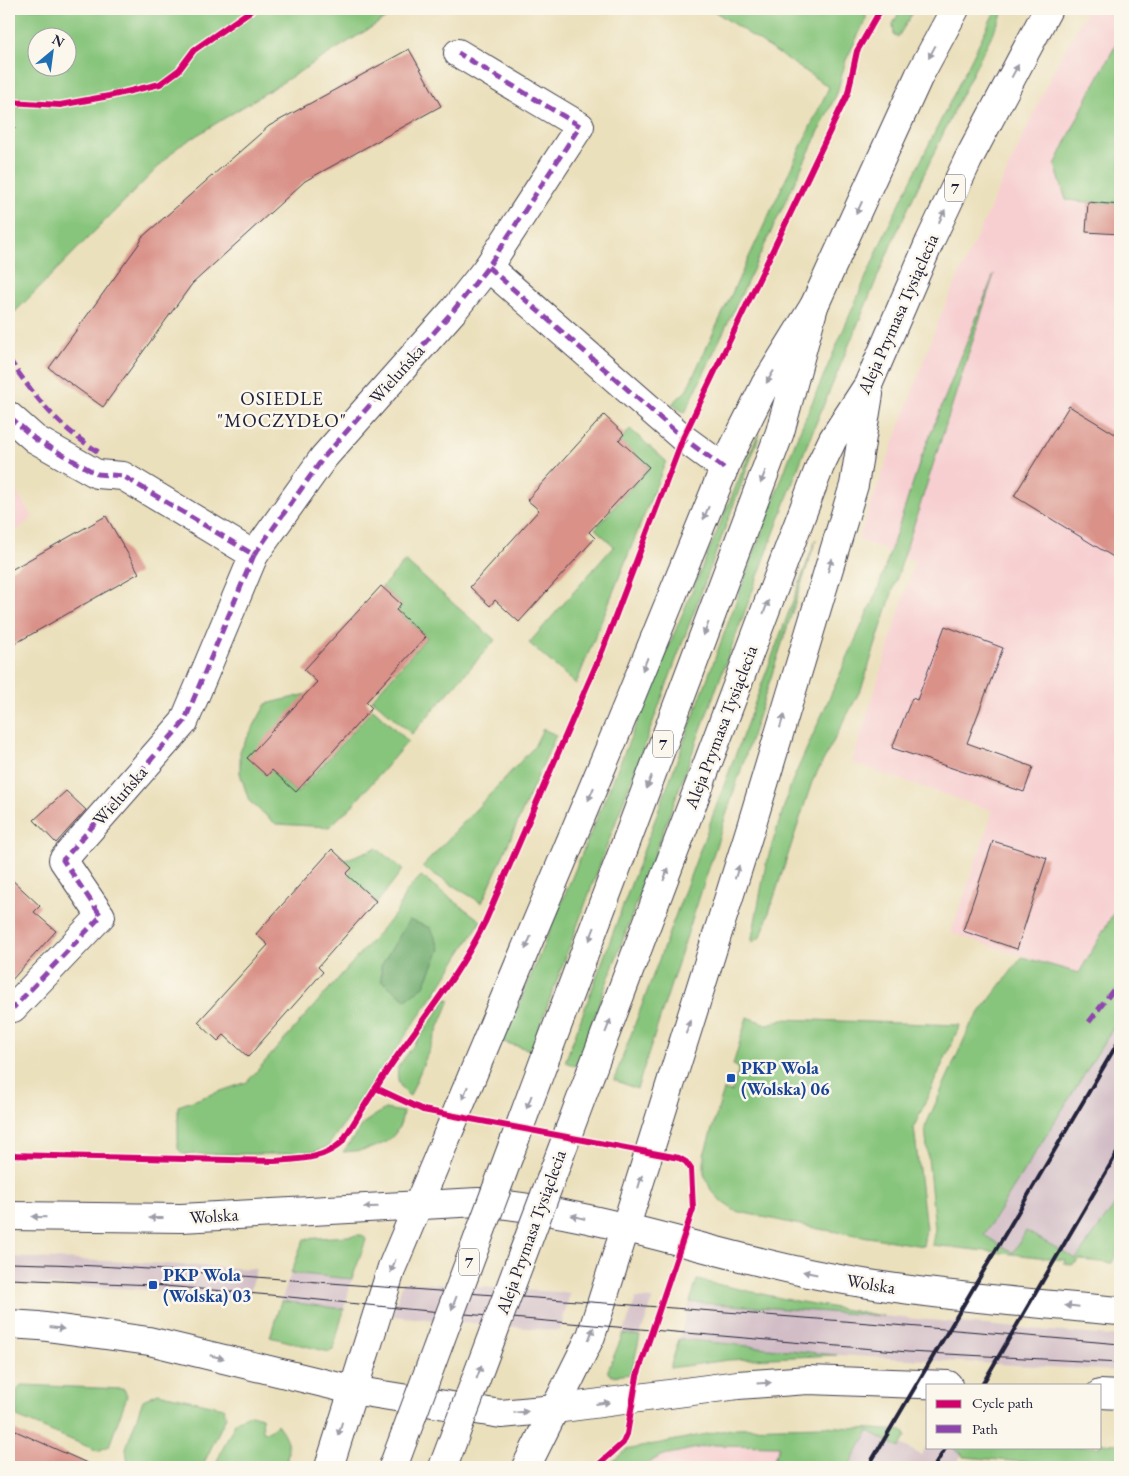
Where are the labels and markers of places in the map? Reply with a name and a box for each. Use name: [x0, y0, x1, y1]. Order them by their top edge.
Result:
place label: PKP Wola (Wolska) 06: [741, 1056, 830, 1100]
marker: PKP Wola (Wolska) 06: [725, 1072, 737, 1084]
place label: PKP Wola (Wolska) 03: [163, 1263, 252, 1307]
marker: PKP Wola (Wolska) 03: [147, 1279, 159, 1291]

